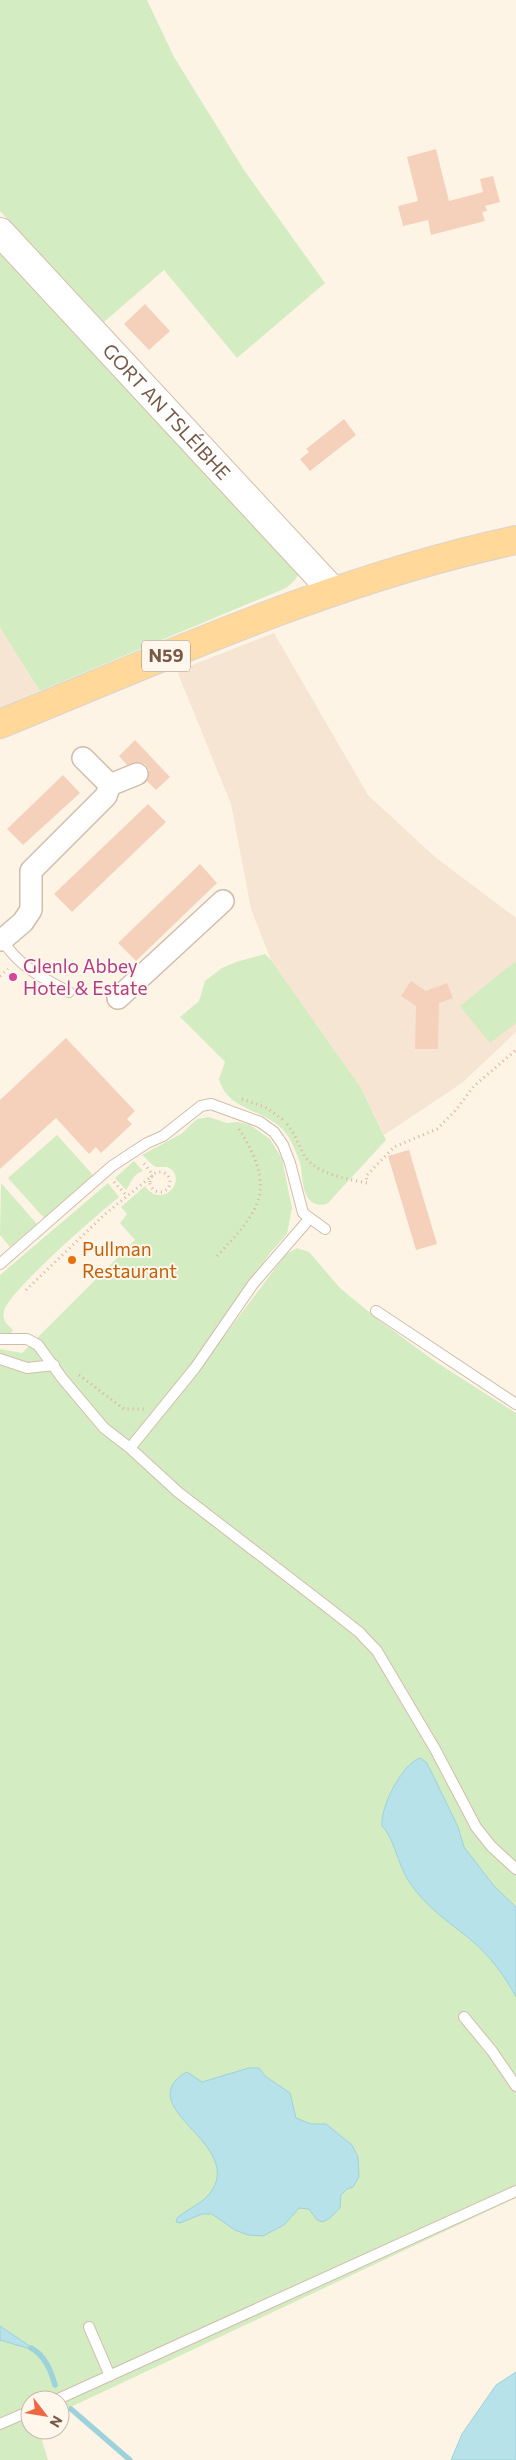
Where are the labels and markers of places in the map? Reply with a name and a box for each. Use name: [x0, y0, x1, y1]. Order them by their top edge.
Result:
place label: Glenlo Abbey Hotel & Estate: [23, 954, 147, 999]
marker: Glenlo Abbey Hotel & Estate: [7, 971, 19, 983]
place label: Pullman Restaurant: [82, 1237, 177, 1282]
marker: Pullman Restaurant: [66, 1254, 78, 1266]

